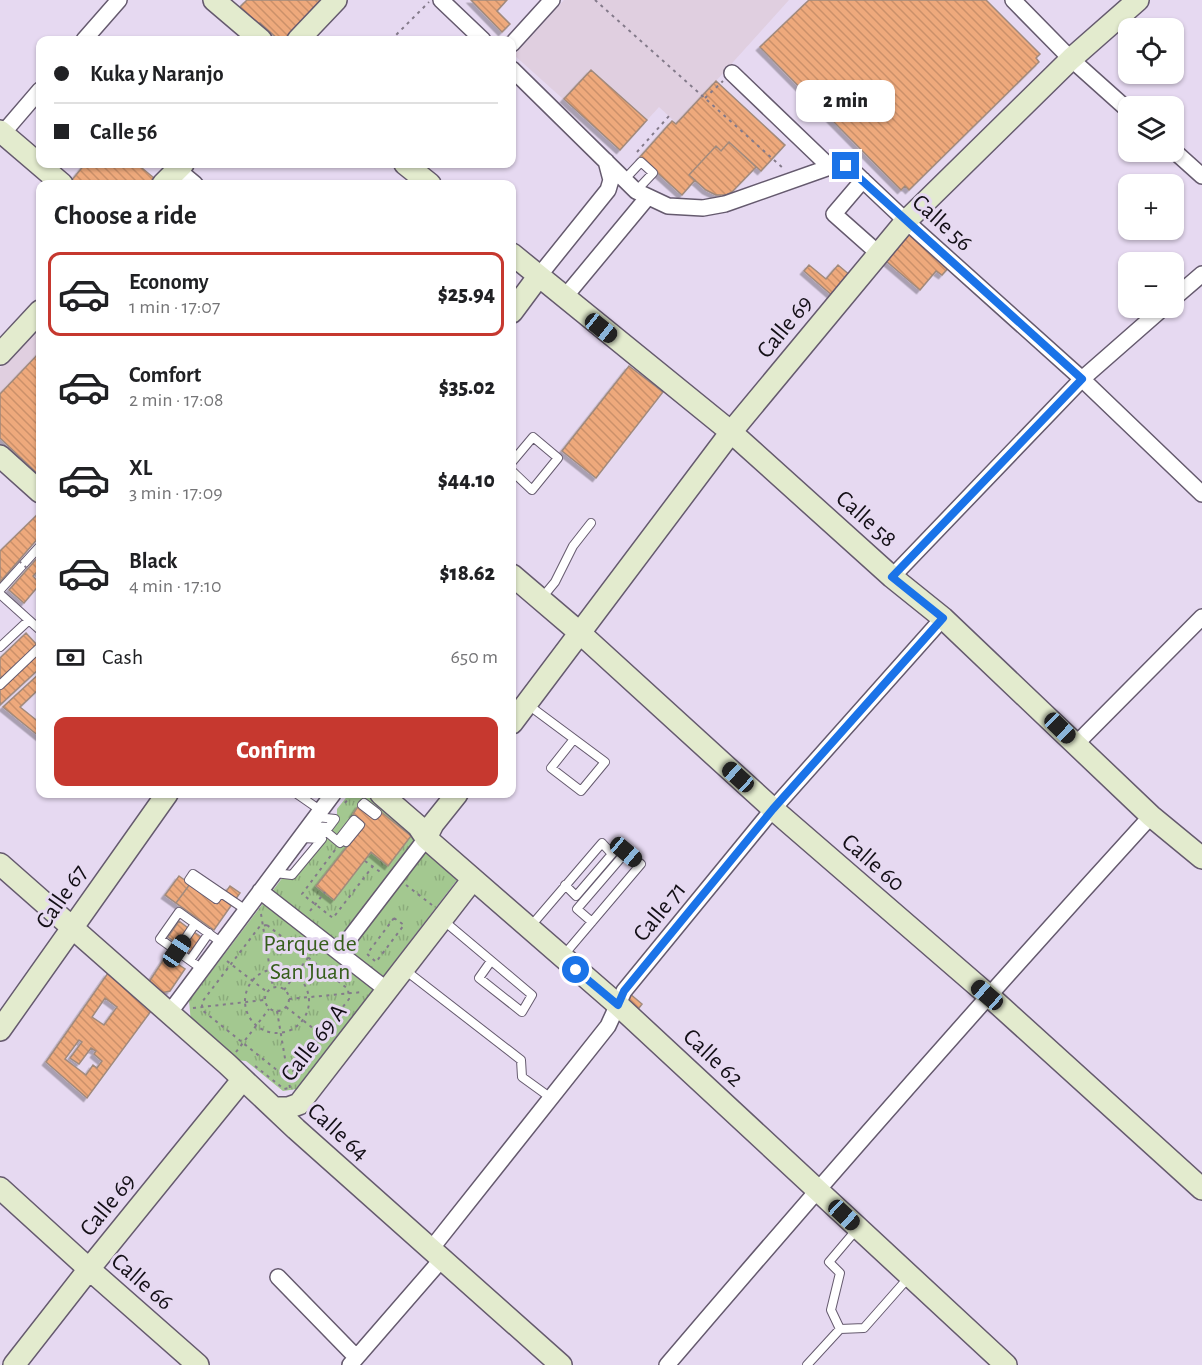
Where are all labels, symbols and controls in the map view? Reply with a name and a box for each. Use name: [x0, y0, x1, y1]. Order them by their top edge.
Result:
map controls: [1118, 18, 1184, 318]
button: locate: [1118, 18, 1184, 84]
text: Kuka y Naranjo: [90, 63, 224, 85]
callout: 2 min: [796, 79, 896, 121]
text: 2 min: [823, 91, 868, 111]
button: layers: [1118, 96, 1184, 162]
text: Calle 56: [90, 121, 157, 143]
route end: [832, 152, 859, 179]
button: +: [1118, 174, 1184, 240]
street label: Calle 56: [907, 190, 977, 256]
text: Choose a ride: [54, 202, 197, 229]
button: −: [1118, 252, 1184, 318]
icon: car: [57, 267, 111, 321]
text: Economy: [129, 271, 209, 293]
text: $25.94: [438, 283, 495, 305]
street label: Calle 69: [753, 291, 817, 363]
text: 1 min · 17:07: [129, 297, 220, 317]
car: [581, 310, 621, 346]
icon: car: [57, 360, 111, 414]
text: Comfort: [129, 364, 201, 386]
text: $35.02: [439, 376, 495, 398]
text: 2 min · 17:08: [129, 390, 224, 410]
icon: car: [57, 453, 111, 507]
text: XL: [129, 457, 152, 479]
text: $44.10: [438, 469, 495, 491]
text: 3 min · 17:09: [129, 483, 223, 503]
street label: Calle 58: [831, 486, 901, 552]
icon: car: [57, 546, 111, 600]
text: Black: [129, 550, 177, 572]
text: $18.62: [439, 562, 495, 584]
text: 4 min · 17:10: [129, 576, 222, 596]
icon: cash: [54, 641, 87, 674]
text: Cash: [102, 646, 143, 668]
text: 650 m: [450, 647, 498, 667]
car: [1041, 709, 1079, 747]
button: Confirm: [54, 717, 498, 786]
car: [719, 758, 757, 796]
street label: Calle 60: [837, 830, 909, 896]
car: [606, 834, 646, 870]
street label: Calle 67: [32, 861, 92, 933]
street label: Calle 71: [629, 878, 691, 946]
car: [159, 931, 195, 971]
park label: Parque de San Juan: [263, 932, 357, 984]
route start: [562, 956, 589, 983]
car: [968, 976, 1006, 1014]
street label: Calle 69 A: [277, 1000, 351, 1086]
street label: Calle 62: [678, 1024, 748, 1092]
street label: Calle 64: [303, 1099, 373, 1165]
street label: Calle 69: [76, 1169, 140, 1241]
car: [825, 1196, 863, 1234]
street label: Calle 66: [107, 1249, 177, 1315]

